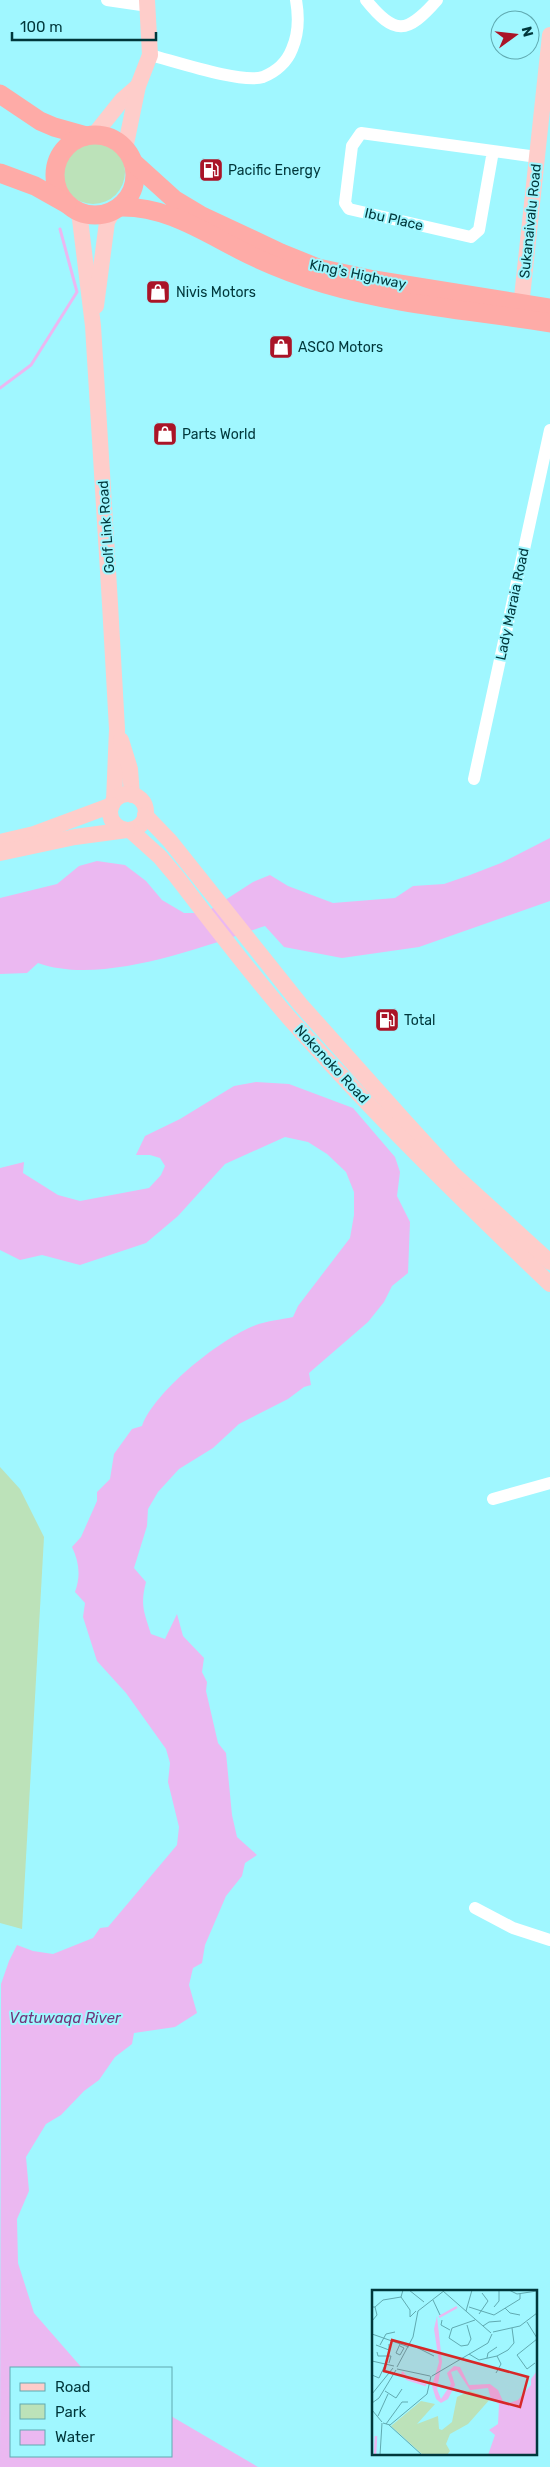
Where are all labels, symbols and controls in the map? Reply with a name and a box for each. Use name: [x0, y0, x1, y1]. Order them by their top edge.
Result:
scale bar: [12, 10, 156, 42]
north arrow: [490, 10, 540, 60]
text: 100 m: [20, 18, 62, 36]
text: N: [518, 25, 537, 39]
fuel station icon: Pacific Energy: [198, 157, 224, 183]
place label: Pacific Energy: [228, 162, 321, 179]
street label: Sukanaivalu Road: [516, 163, 545, 279]
street label: Ibu Place: [363, 204, 425, 235]
street label: King's Highway: [308, 256, 408, 293]
shop icon: Nivis Motors: [145, 279, 171, 305]
place label: Nivis Motors: [176, 284, 256, 301]
shop icon: ASCO Motors: [268, 334, 294, 360]
place label: ASCO Motors: [298, 339, 383, 356]
shop icon: Parts World: [152, 421, 178, 447]
place label: Parts World: [182, 426, 256, 443]
street label: Golf Link Road: [95, 480, 118, 574]
street label: Lady Maraia Road: [492, 546, 533, 662]
fuel station icon: Total: [374, 1007, 400, 1033]
place label: Total: [404, 1012, 435, 1029]
street label: Nokonoko Road: [291, 1022, 372, 1107]
water label: Vatuwaqa River: [9, 2009, 122, 2027]
inset map: [372, 2290, 538, 2454]
legend: [10, 2367, 172, 2457]
text: Road: [55, 2378, 91, 2396]
text: Park: [55, 2403, 86, 2421]
text: Water: [55, 2428, 95, 2446]

